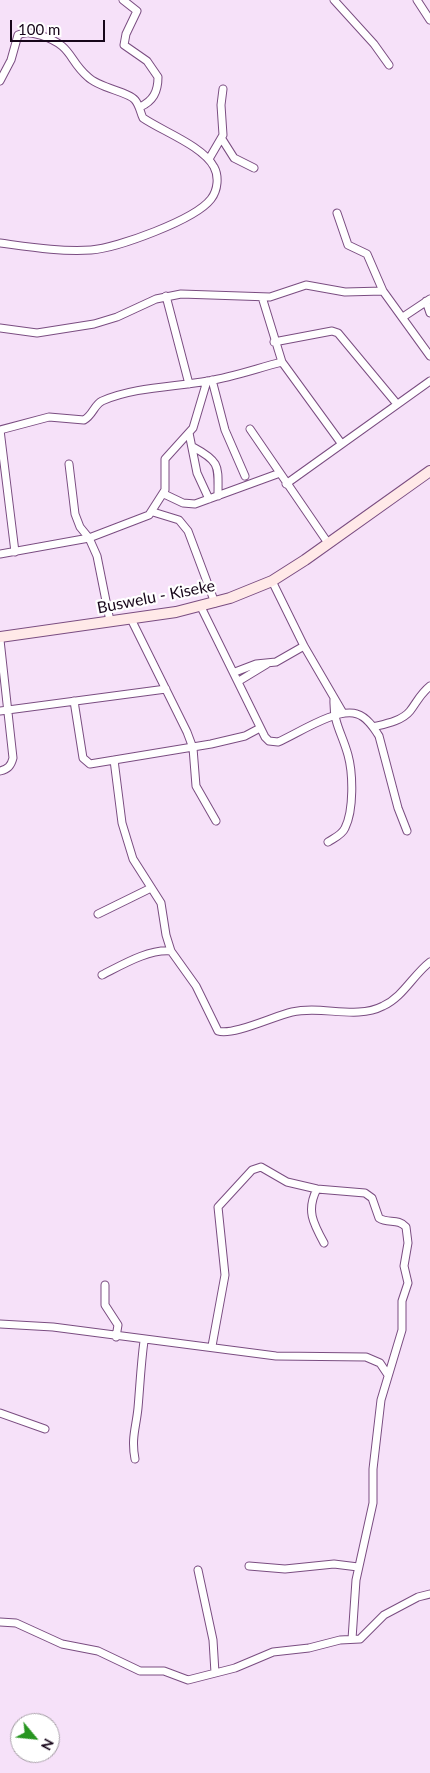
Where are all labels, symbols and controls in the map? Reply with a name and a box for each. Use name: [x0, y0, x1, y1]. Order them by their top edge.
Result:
scale bar: [12, 10, 108, 42]
text: 100 m: [18, 20, 60, 38]
street label: Buswelu - Kiseke: [95, 576, 217, 618]
north arrow: [10, 1713, 60, 1763]
text: N: [38, 1736, 58, 1754]

